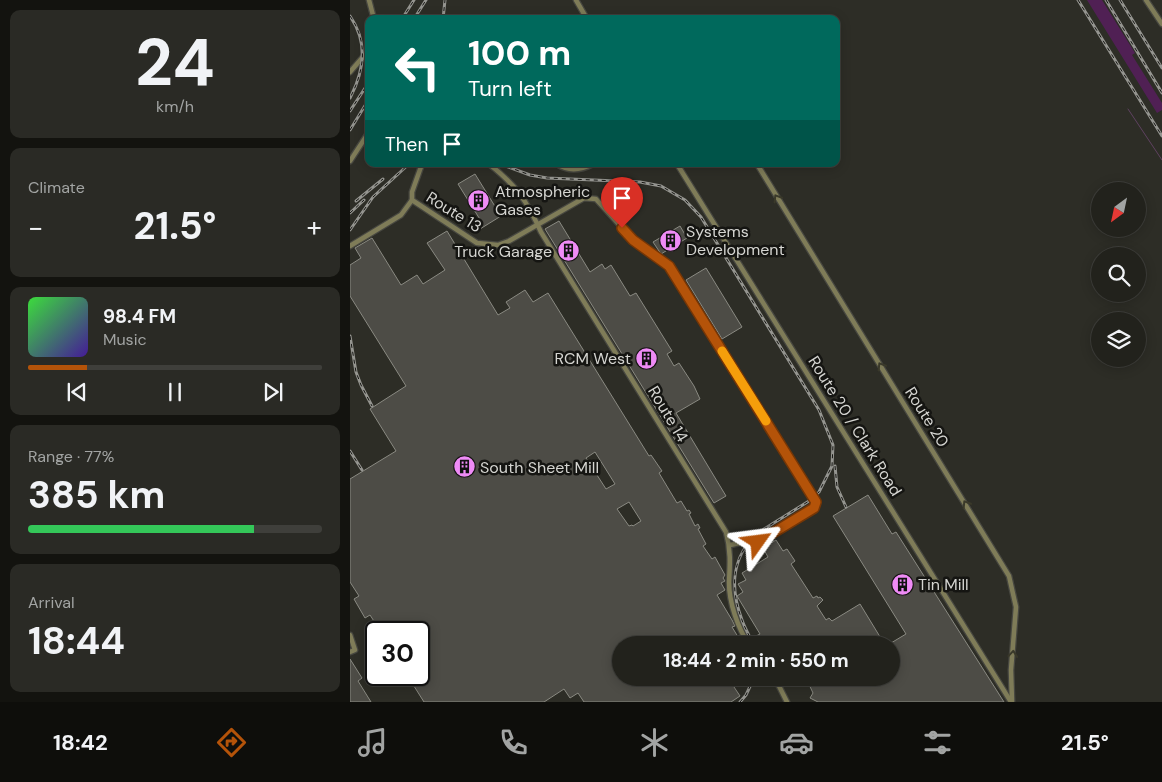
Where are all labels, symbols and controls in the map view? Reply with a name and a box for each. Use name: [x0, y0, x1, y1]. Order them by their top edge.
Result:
text: 24: [135, 21, 215, 105]
text: 100 m: [468, 30, 571, 76]
icon: left: [385, 35, 450, 100]
text: Turn left: [468, 74, 552, 103]
text: km/h: [156, 96, 194, 117]
icon: arrive: [438, 130, 466, 158]
text: Then: [385, 132, 428, 157]
text: Climate: [28, 177, 85, 198]
pin: [601, 177, 643, 228]
place label: Atmospheric Gases: [495, 181, 590, 220]
north arrow: [1091, 182, 1146, 238]
map controls: [1091, 182, 1146, 367]
icon: arrive: [608, 184, 636, 212]
street label: Route 13: [422, 187, 486, 237]
building icon: Atmospheric Gases: [467, 188, 491, 212]
one-way arrow: [774, 194, 784, 203]
text: 21.5°: [134, 201, 216, 251]
text: −: [28, 209, 43, 246]
text: +: [307, 209, 322, 246]
place label: Systems Development: [686, 221, 785, 260]
building icon: Systems Development: [658, 228, 682, 252]
building icon: Truck Garage: [556, 239, 580, 263]
place label: Truck Garage: [454, 241, 552, 262]
button: search: [1091, 247, 1146, 302]
text: 98.4 FM: [103, 304, 176, 329]
button: layers: [1091, 312, 1146, 367]
text: Music: [103, 329, 147, 350]
building icon: RCM West: [635, 346, 659, 370]
place label: RCM West: [555, 348, 631, 369]
street label: Route 20 / Clark Road: [803, 352, 907, 500]
one-way arrow: [877, 362, 887, 371]
icon: previous: [63, 378, 91, 406]
icon: pause: [161, 378, 189, 406]
icon: next: [259, 378, 287, 406]
street label: Route 14: [643, 382, 693, 446]
street label: Route 20: [900, 383, 954, 451]
text: Range · 77%: [28, 446, 114, 467]
building icon: South Sheet Mill: [452, 455, 476, 479]
place label: South Sheet Mill: [480, 457, 599, 478]
text: 385 km: [28, 470, 165, 520]
one-way arrow: [963, 501, 972, 510]
position arrow: [731, 515, 783, 567]
building icon: Tin Mill: [890, 572, 914, 596]
place label: Tin Mill: [918, 574, 969, 595]
text: Arrival: [28, 592, 75, 613]
text: 18:44: [28, 616, 125, 666]
speed limit sign: 30: [365, 621, 430, 686]
text: 18:44 · 2 min · 550 m: [663, 648, 849, 673]
one-way arrow: [1007, 649, 1018, 657]
icon: directions: [214, 725, 249, 760]
icon: music: [355, 725, 390, 760]
icon: phone: [496, 725, 531, 760]
icon: climate: [637, 725, 672, 760]
icon: car: [779, 725, 814, 760]
icon: filters: [920, 725, 955, 760]
text: 18:42: [53, 728, 108, 757]
text: 21.5°: [1061, 728, 1109, 757]

